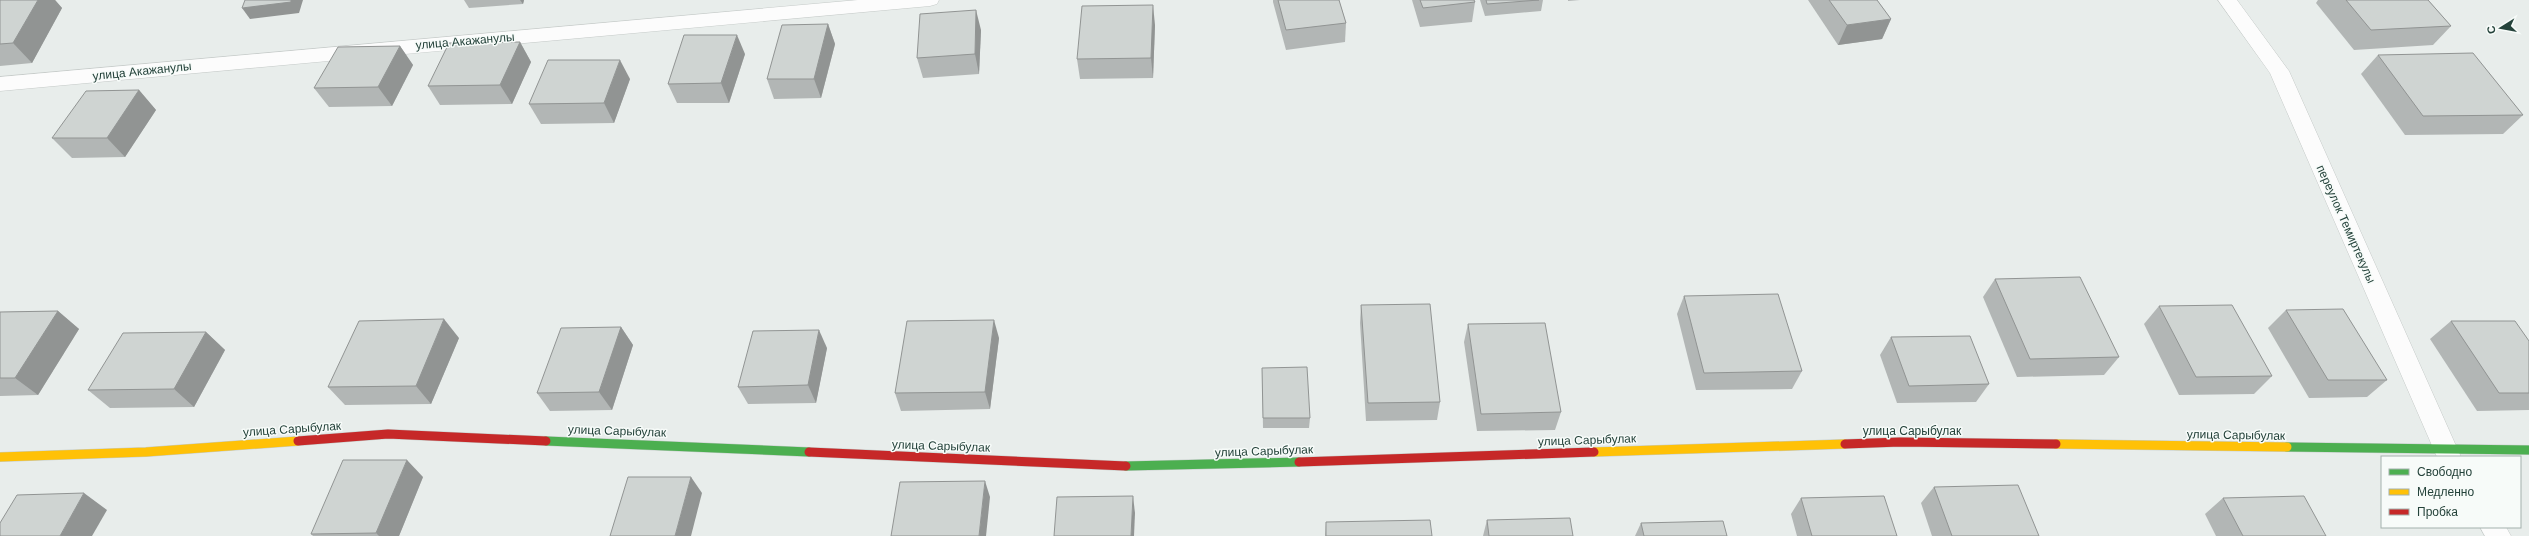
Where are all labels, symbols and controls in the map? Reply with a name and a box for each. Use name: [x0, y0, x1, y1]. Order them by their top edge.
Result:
north arrow: [2481, 8, 2521, 48]
text: С: [2485, 25, 2498, 35]
street label: улица Акажанулы: [415, 30, 515, 52]
street label: улица Акажанулы: [92, 59, 192, 83]
street label: переулок Темиртекулы: [2314, 163, 2378, 285]
street label: улица Сарыбулак: [242, 419, 342, 439]
street label: улица Сарыбулак: [568, 422, 667, 440]
street label: улица Сарыбулак: [1863, 424, 1962, 438]
street label: улица Сарыбулак: [2187, 427, 2286, 443]
street label: улица Сарыбулак: [1538, 431, 1637, 449]
street label: улица Сарыбулак: [892, 437, 991, 455]
street label: улица Сарыбулак: [1215, 442, 1314, 460]
legend: [2381, 456, 2521, 528]
text: Свободно: [2417, 465, 2472, 479]
text: Медленно: [2417, 485, 2474, 499]
text: Пробка: [2417, 505, 2458, 519]

